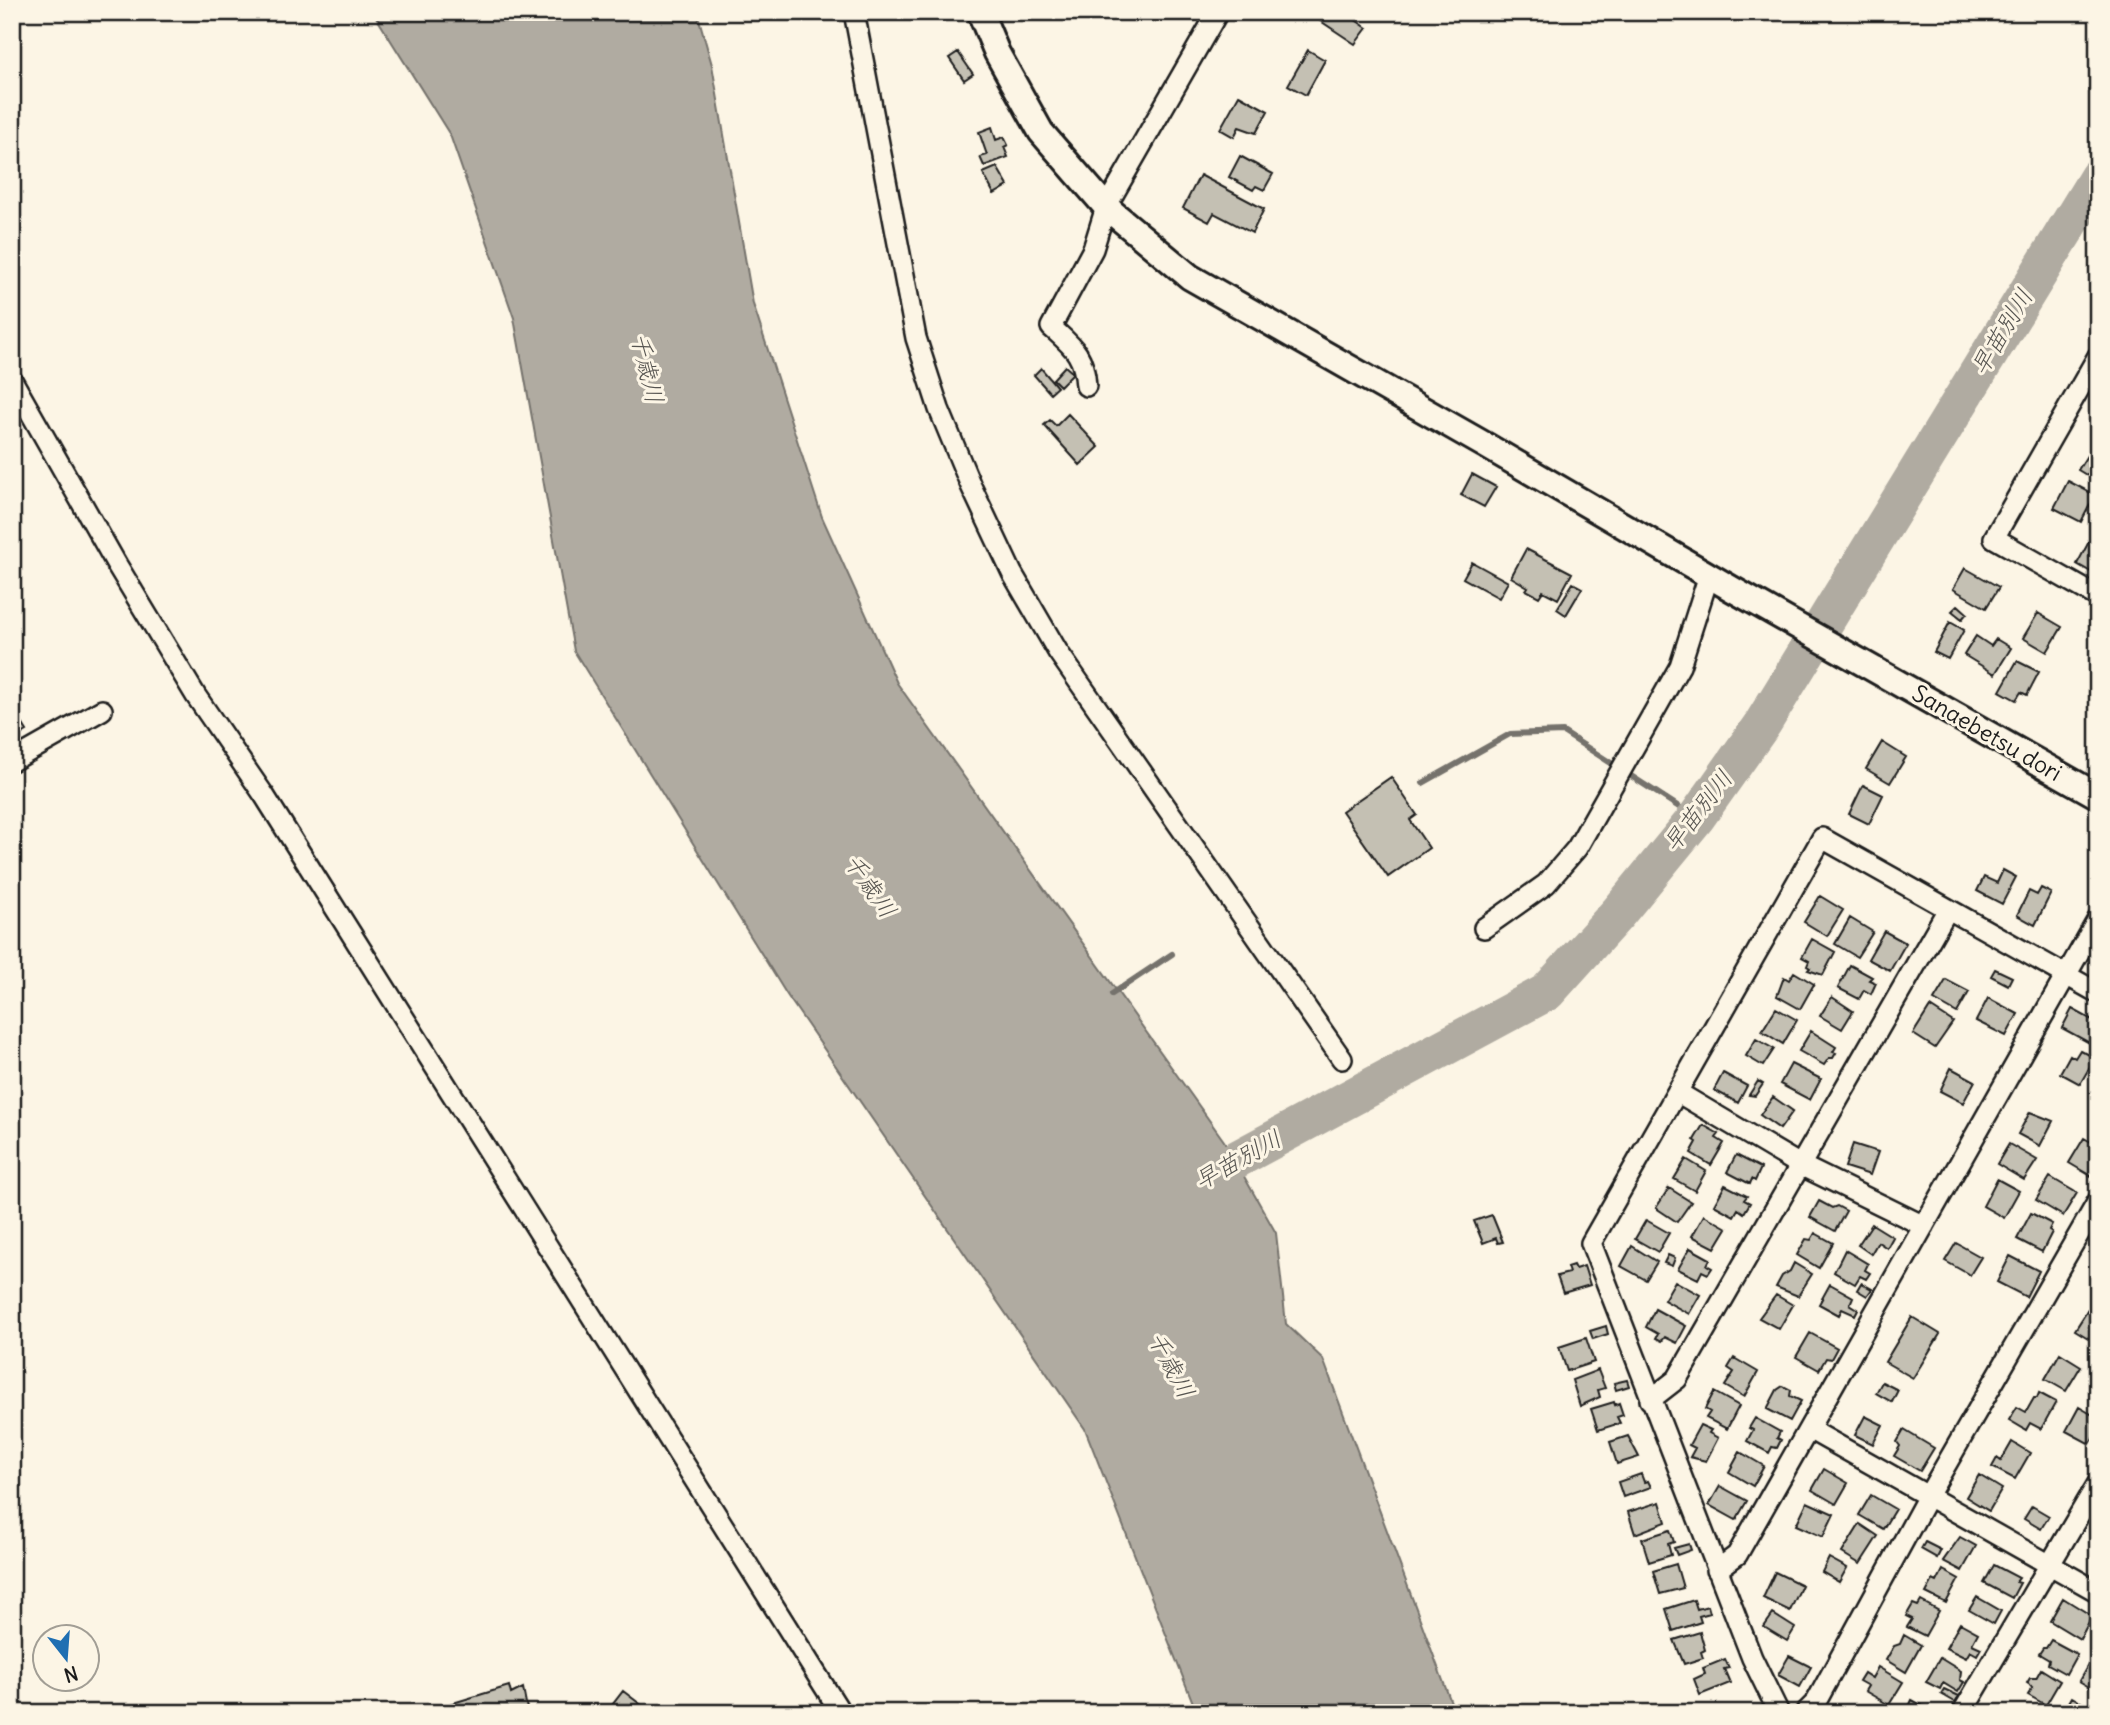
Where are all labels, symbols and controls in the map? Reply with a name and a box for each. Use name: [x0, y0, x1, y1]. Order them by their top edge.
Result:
water label: 早苗別川: [1964, 283, 2039, 380]
water label: 千歳川: [625, 329, 671, 406]
street label: Sanaebetsu dori: [1907, 678, 2067, 787]
water label: 早苗別川: [1656, 763, 1739, 857]
water label: 千歳川: [838, 847, 904, 924]
water label: 早苗別川: [1188, 1123, 1287, 1196]
water label: 千歳川: [1142, 1326, 1202, 1403]
north arrow: [32, 1624, 102, 1694]
text: N: [61, 1661, 81, 1688]

